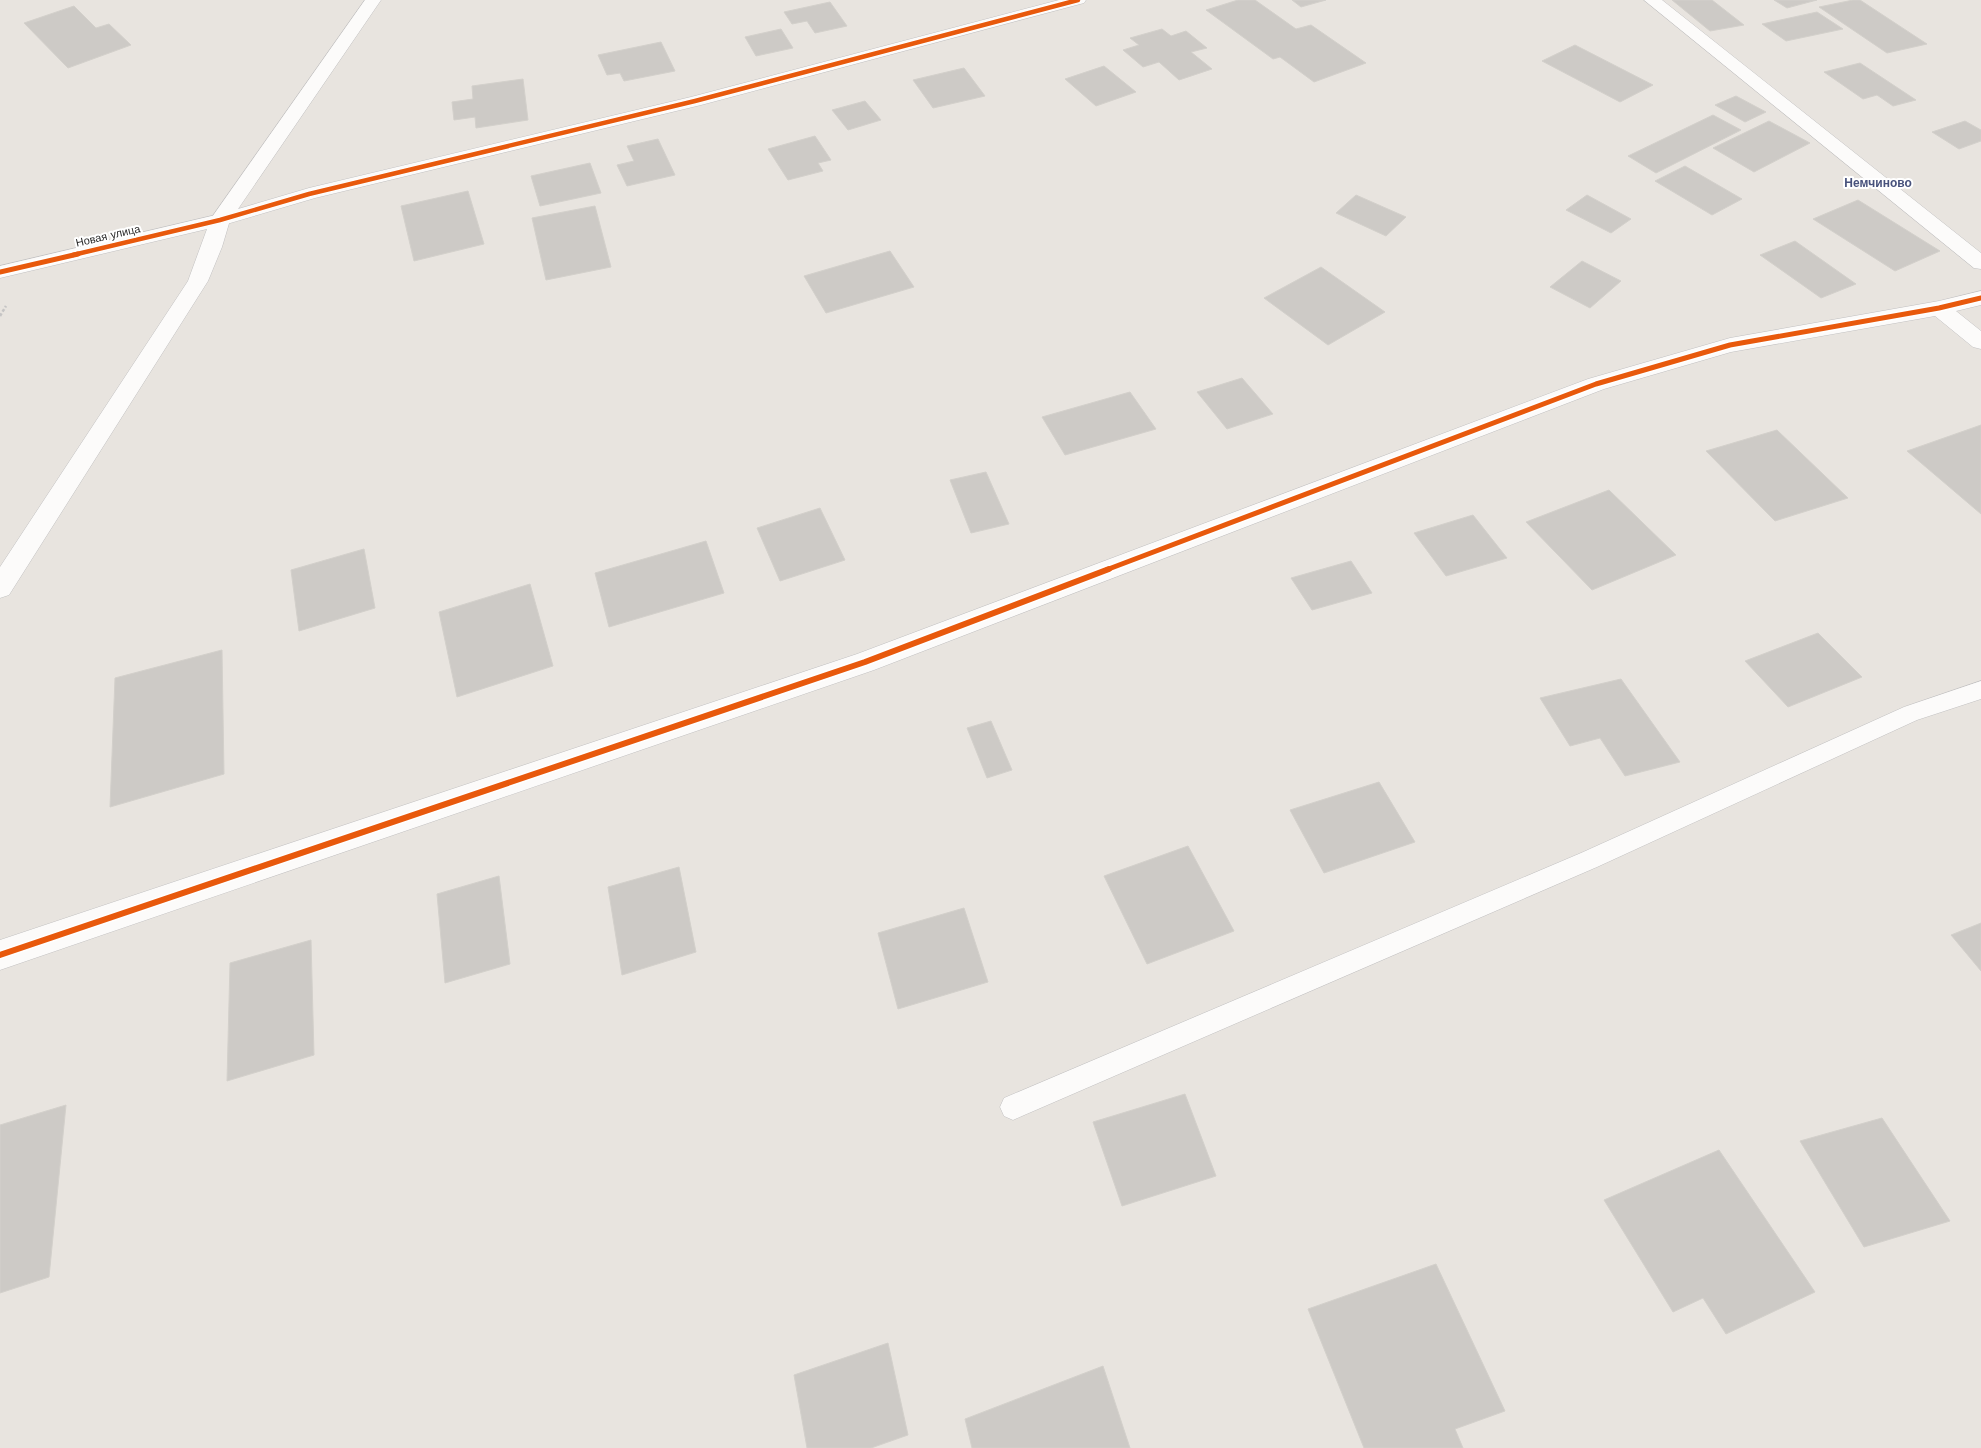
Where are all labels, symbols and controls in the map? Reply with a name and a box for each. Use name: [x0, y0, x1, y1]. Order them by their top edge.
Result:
district label: Немчиново: [1844, 176, 1912, 190]
street label: Новая улица: [74, 222, 142, 250]

